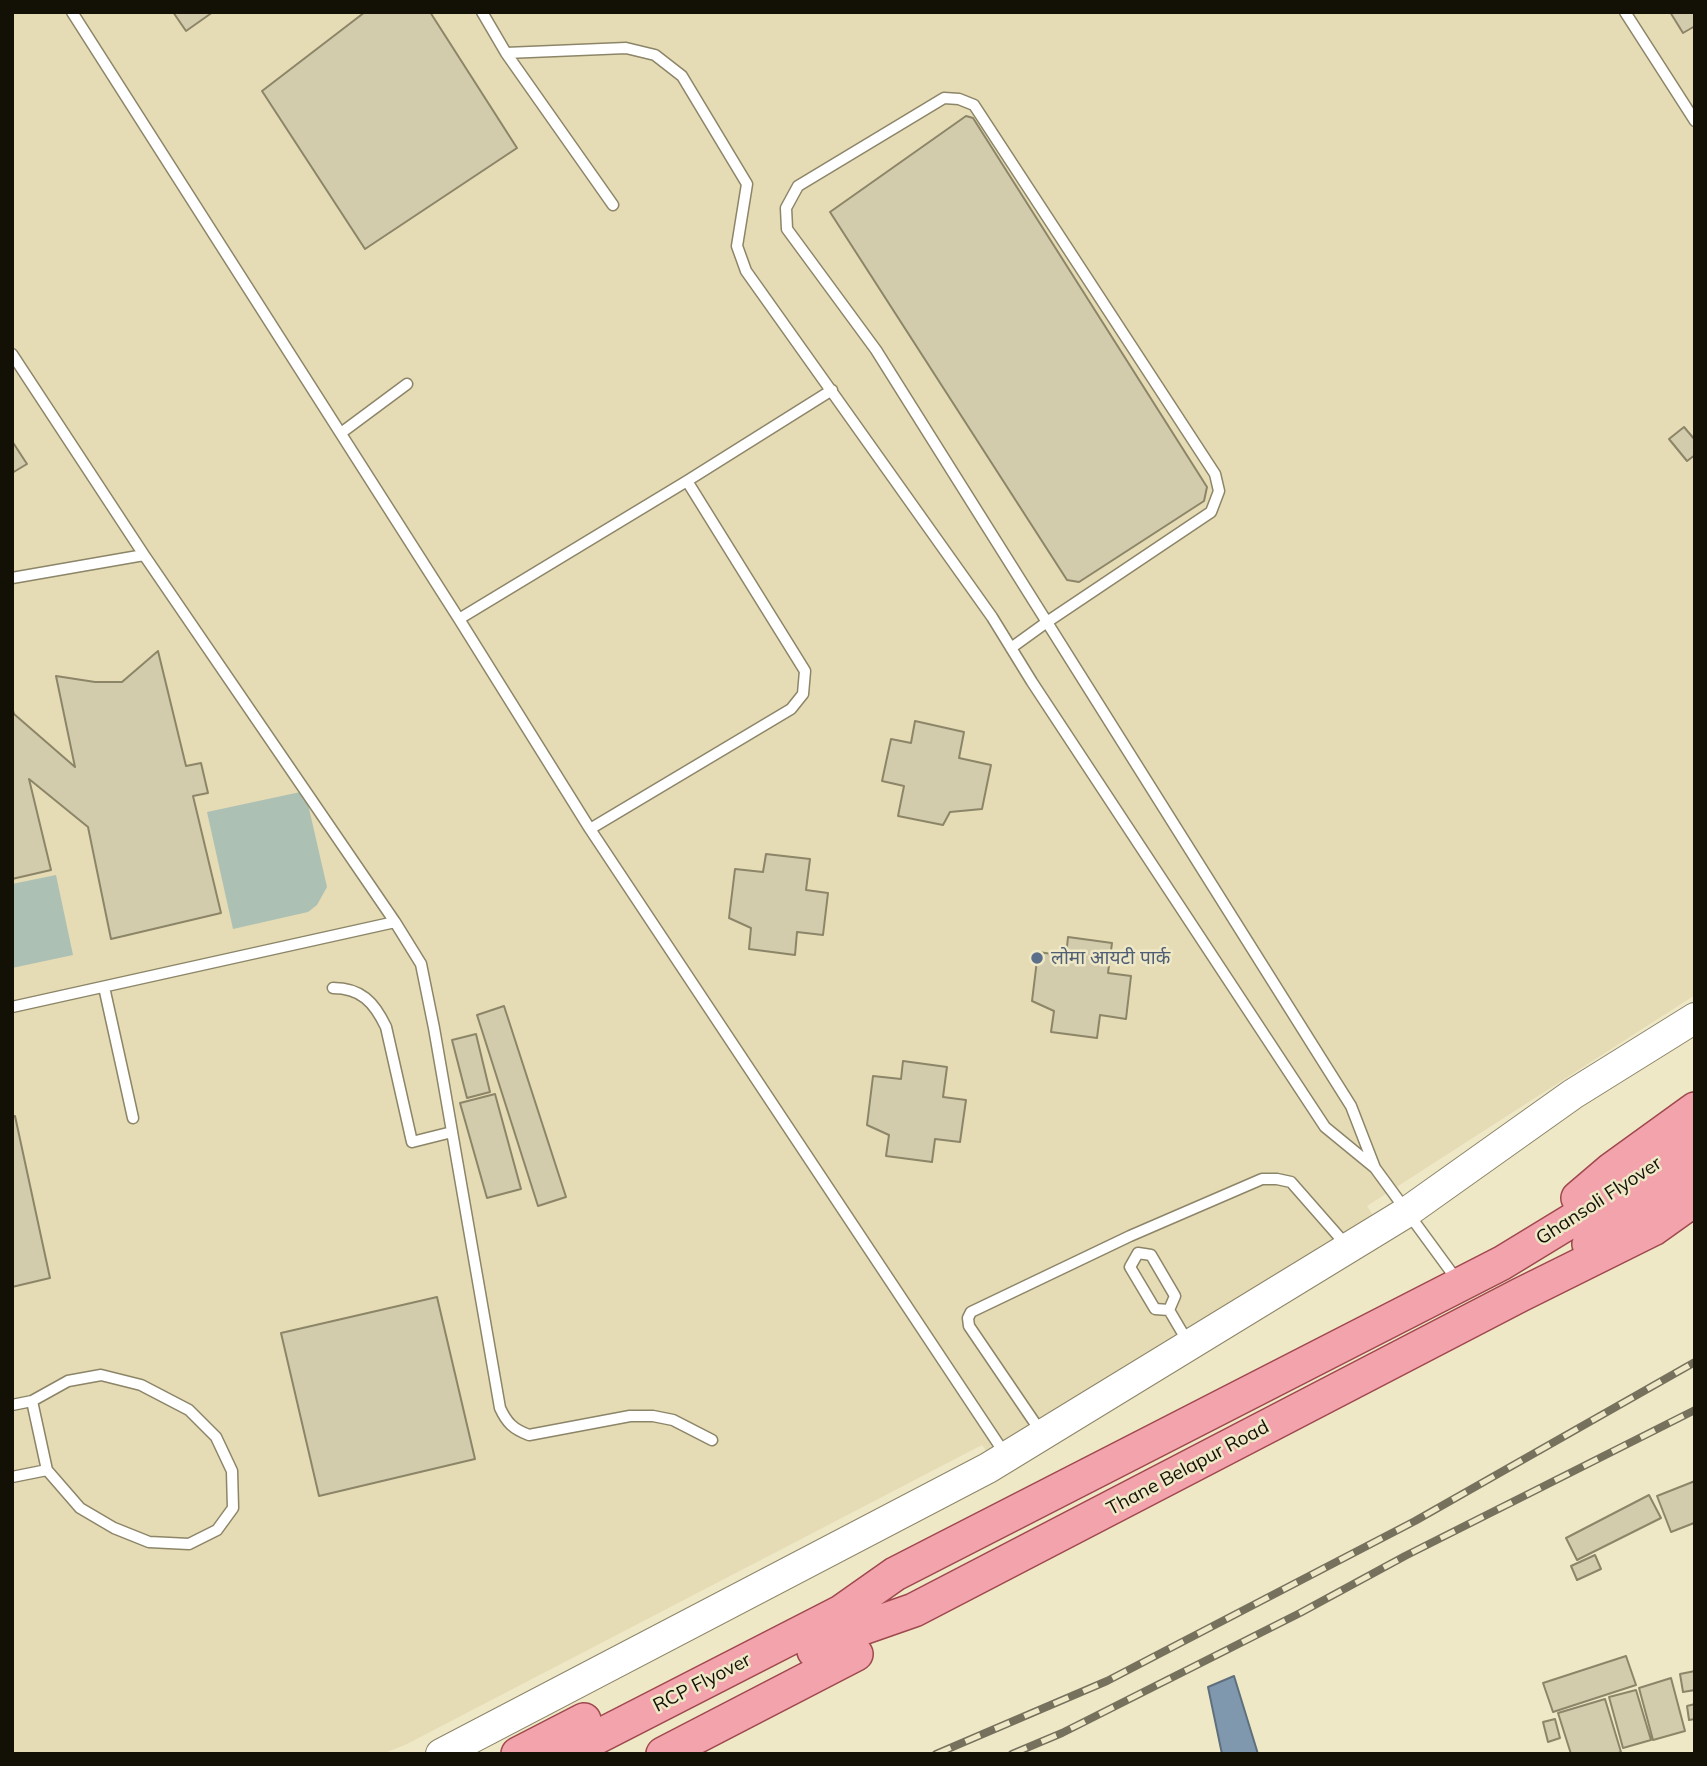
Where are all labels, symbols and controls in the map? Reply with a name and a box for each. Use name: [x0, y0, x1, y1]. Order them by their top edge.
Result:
place label: लोमा आयटी पार्क: [1051, 947, 1170, 969]
marker: लोमा आयटी पार्क: [1029, 950, 1045, 966]
street label: Ghansoli Flyover: [1532, 1152, 1666, 1250]
street label: Thane Belapur Road: [1103, 1416, 1273, 1520]
street label: RCP Flyover: [649, 1649, 755, 1717]

